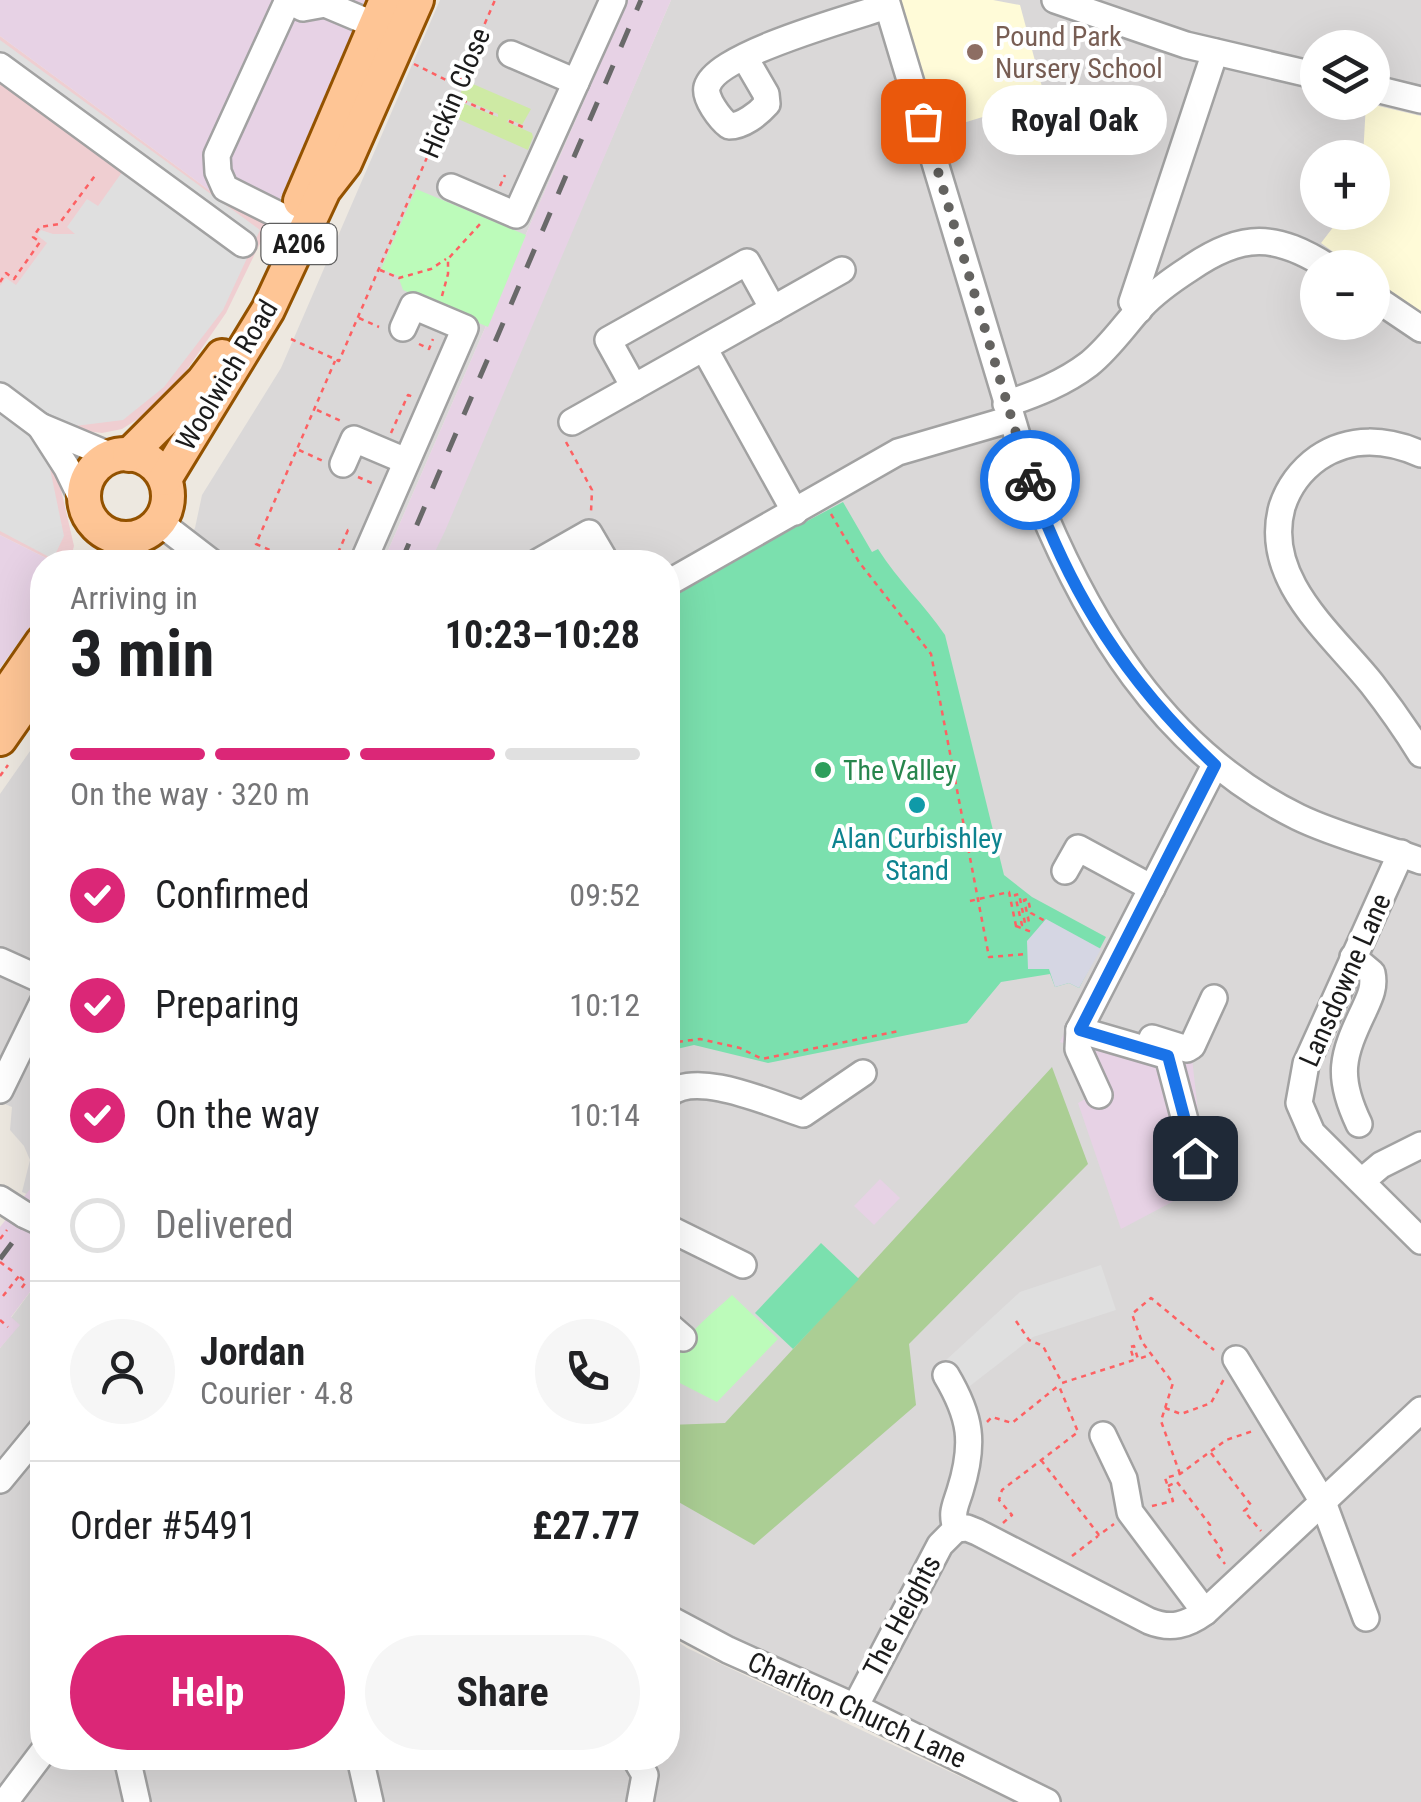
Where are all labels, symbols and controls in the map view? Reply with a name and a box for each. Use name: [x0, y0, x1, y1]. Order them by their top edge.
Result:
place label: Pound Park Nursery School: [995, 20, 1163, 85]
street label: Hickin Close: [413, 23, 497, 163]
map controls: [1300, 30, 1390, 340]
button: layers: [1300, 30, 1390, 120]
marker: Pound Park Nursery School: [964, 41, 986, 63]
pin: [881, 79, 966, 164]
callout: Royal Oak: [983, 86, 1168, 156]
icon: bag: [896, 94, 951, 149]
text: Royal Oak: [1011, 101, 1138, 139]
button: +: [1300, 140, 1390, 230]
road number: A206: [262, 224, 336, 264]
button: −: [1300, 250, 1390, 340]
street label: Woolwich Road: [169, 294, 285, 456]
courier: [980, 430, 1080, 530]
icon: bike: [1003, 453, 1058, 508]
text: Arriving in: [70, 579, 198, 617]
text: 10:23–10:28: [445, 613, 640, 657]
text: 3 min: [70, 616, 214, 692]
place label: The Valley: [843, 754, 957, 787]
marker: The Valley: [812, 759, 834, 781]
text: On the way · 320 m: [70, 775, 310, 813]
marker: Alan Curbishley Stand: [906, 794, 928, 816]
place label: Alan Curbishley Stand: [831, 822, 1003, 887]
icon: check: [70, 868, 125, 923]
text: Confirmed: [155, 873, 310, 917]
text: 09:52: [569, 876, 640, 914]
street label: Lansdowne Lane: [1292, 888, 1398, 1072]
icon: check: [70, 978, 125, 1033]
text: Preparing: [155, 983, 300, 1027]
text: 10:12: [569, 986, 640, 1024]
icon: check: [70, 1088, 125, 1143]
text: On the way: [155, 1093, 320, 1137]
text: 10:14: [569, 1096, 640, 1134]
pin: [1153, 1116, 1238, 1201]
icon: home: [1168, 1131, 1223, 1186]
text: Delivered: [155, 1203, 294, 1247]
button: person: [70, 1319, 175, 1424]
button: phone: [535, 1319, 640, 1424]
text: Jordan: [200, 1330, 305, 1374]
text: Courier · 4.8: [200, 1374, 354, 1412]
text: Order #5491: [70, 1504, 257, 1548]
text: £27.77: [532, 1504, 640, 1548]
street label: The Heights: [856, 1550, 948, 1682]
button: Help: [70, 1635, 345, 1750]
button: Share: [365, 1635, 640, 1750]
street label: Charlton Church Lane: [742, 1645, 972, 1775]

